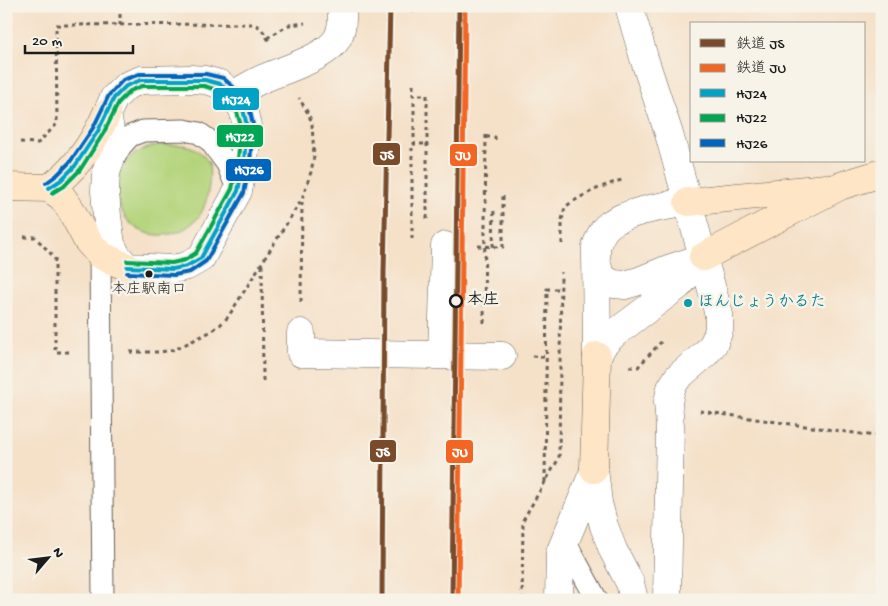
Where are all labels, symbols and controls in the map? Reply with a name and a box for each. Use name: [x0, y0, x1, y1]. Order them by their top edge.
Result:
scale bar: [25, 22, 132, 54]
legend: [690, 22, 866, 162]
text: 20 m: [32, 33, 62, 51]
text: 鉄道 JS: [736, 36, 784, 54]
text: 鉄道 JU: [736, 60, 786, 78]
text: HJ24: [736, 86, 767, 104]
line badge: HJ24: [212, 87, 260, 111]
text: HJ24: [222, 93, 251, 110]
text: HJ22: [736, 110, 767, 128]
line badge: HJ22: [216, 124, 264, 148]
text: HJ22: [225, 130, 255, 147]
text: HJ26: [736, 136, 768, 154]
line badge: JS: [372, 142, 401, 166]
line badge: JU: [449, 143, 478, 167]
text: JS: [379, 148, 394, 165]
text: JU: [454, 148, 471, 165]
line badge: HJ26: [225, 158, 272, 182]
text: HJ26: [234, 163, 265, 180]
marker: 本庄駅南口: [144, 269, 154, 279]
place label: 本庄駅南口: [111, 280, 187, 299]
place label: 本庄: [467, 290, 499, 311]
place label: ほんじょうかるた: [698, 293, 826, 313]
marker: 本庄: [449, 294, 463, 308]
marker: ほんじょうかるた: [682, 297, 694, 309]
line badge: JS: [369, 439, 397, 463]
line badge: JU: [445, 439, 474, 464]
text: JS: [375, 445, 390, 462]
text: JU: [451, 445, 468, 462]
north arrow: [22, 534, 72, 584]
text: N: [48, 545, 67, 561]

